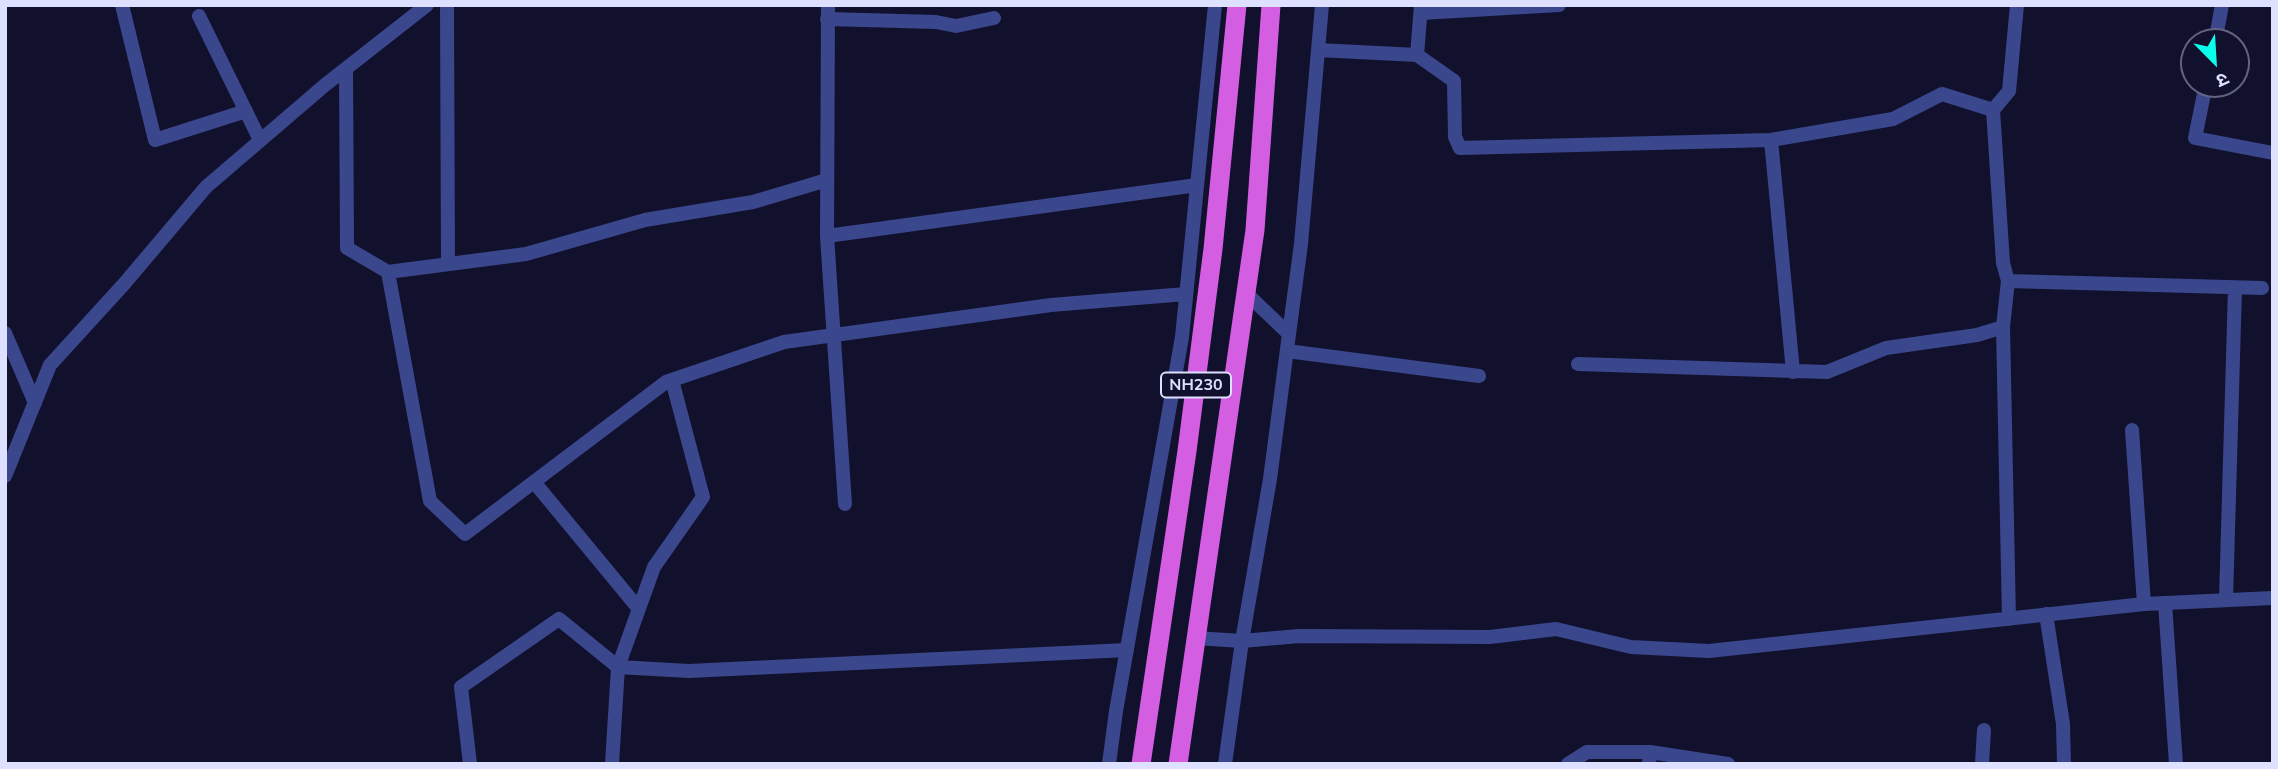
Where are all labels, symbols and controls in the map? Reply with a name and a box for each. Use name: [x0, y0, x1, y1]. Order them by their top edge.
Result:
north arrow: [2180, 28, 2250, 98]
text: उ: [2213, 67, 2233, 94]
road number: NH230: [1161, 372, 1231, 398]

